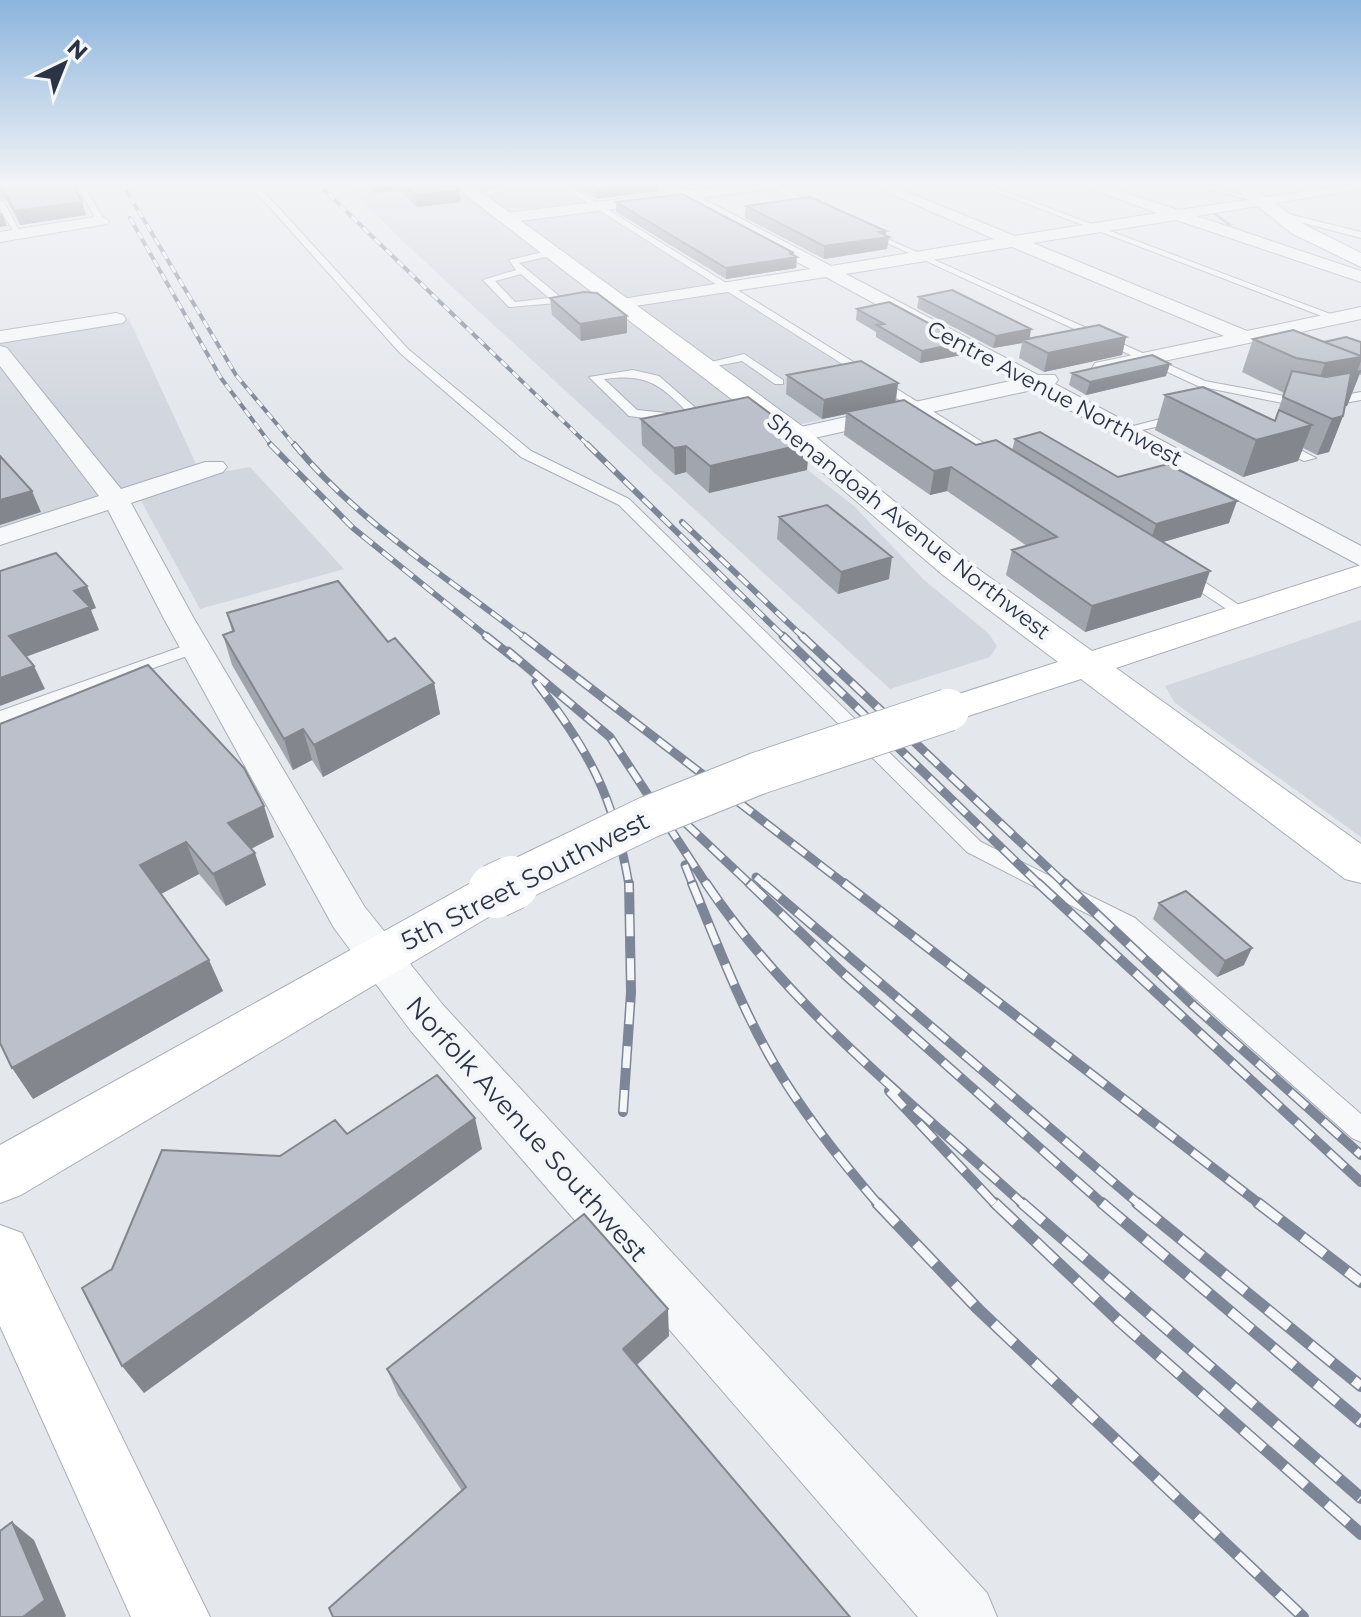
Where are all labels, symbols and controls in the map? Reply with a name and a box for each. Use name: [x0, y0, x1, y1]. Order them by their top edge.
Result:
north arrow: [24, 24, 104, 104]
text: N: [62, 34, 93, 66]
street label: Centre Avenue Northwest: [923, 315, 1187, 472]
street label: Shenandoah Avenue Northwest: [762, 407, 1056, 645]
street label: 5th Street Southwest: [396, 805, 654, 957]
street label: Norfolk Avenue Southwest: [399, 990, 655, 1268]

